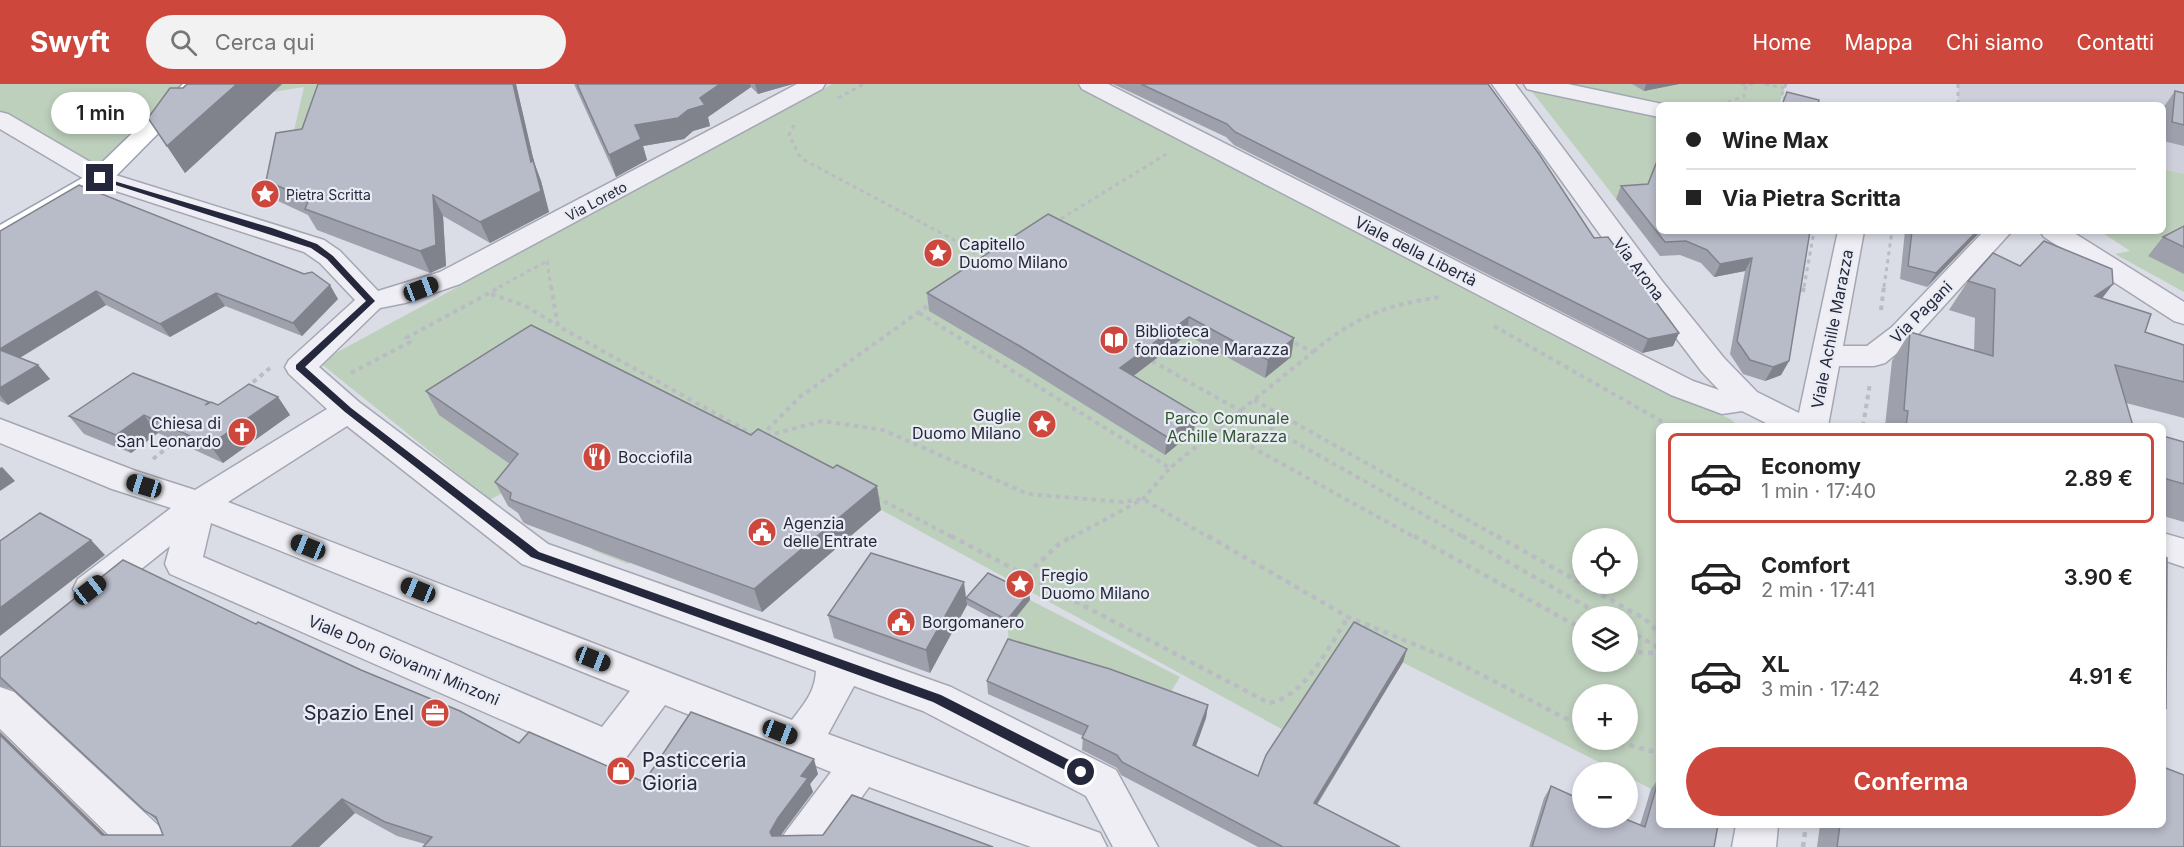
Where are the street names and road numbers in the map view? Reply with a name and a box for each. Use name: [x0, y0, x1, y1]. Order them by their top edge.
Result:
street label: Via Loreto: [562, 178, 630, 224]
street label: Viale della Libertà: [1352, 212, 1480, 290]
street label: Via Arona: [1609, 234, 1669, 304]
street label: Viale Achille Marazza: [1807, 248, 1857, 410]
street label: Via Pagani: [1886, 277, 1956, 347]
street label: Viale Don Giovanni Minzoni: [305, 610, 503, 710]

